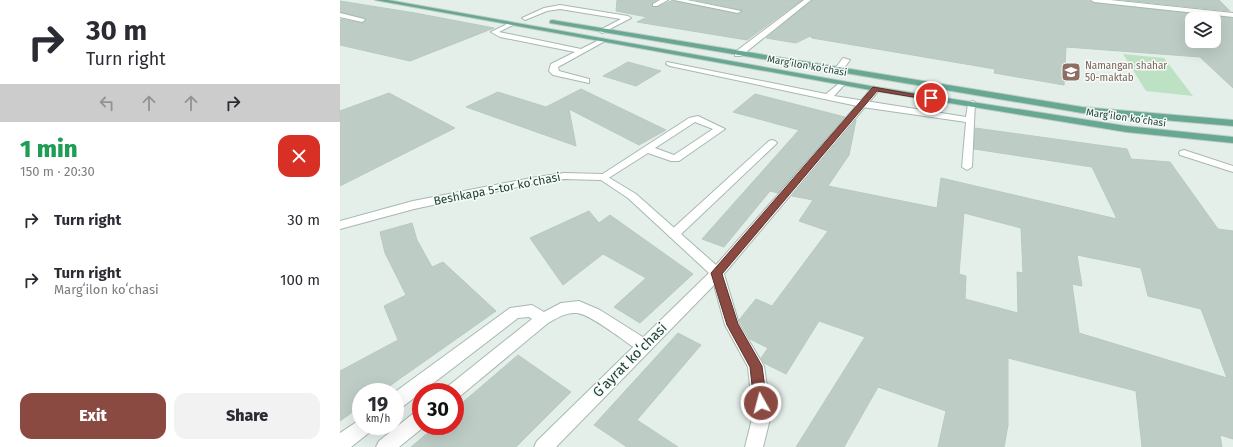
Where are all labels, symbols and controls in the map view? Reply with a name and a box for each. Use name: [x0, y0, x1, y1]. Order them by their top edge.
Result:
map controls: [1185, 12, 1221, 48]
button: layers: [1185, 12, 1221, 48]
text: 30 m: [86, 14, 147, 47]
icon: right: [20, 16, 72, 68]
text: Turn right: [86, 48, 166, 70]
street label: Margʻilon koʻchasi: [766, 52, 848, 79]
place label: Namangan shahar 50-maktab: [1085, 60, 1167, 84]
school or university icon: Namangan shahar 50-maktab: [1060, 61, 1082, 83]
pin: [914, 81, 948, 115]
icon: arrive: [920, 87, 942, 109]
icon: left: [96, 92, 118, 114]
icon: ahead: [138, 92, 160, 114]
icon: ahead: [180, 92, 202, 114]
icon: right: [222, 92, 244, 114]
street label: Margʻilon koʻchasi: [1085, 105, 1167, 130]
text: 1 min: [20, 135, 78, 163]
button: close: [278, 135, 320, 177]
text: 150 m · 20:30: [20, 164, 95, 179]
street label: Beshkapa 5-tor koʻchasi: [432, 169, 562, 208]
icon: right: [20, 209, 42, 231]
text: Turn right: [54, 211, 121, 229]
text: 30 m: [287, 211, 320, 229]
text: Turn right: [54, 264, 121, 282]
icon: right: [20, 269, 42, 291]
text: 100 m: [280, 271, 320, 289]
text: Margʻilon koʻchasi: [54, 282, 159, 297]
street label: Gʻayrat koʻchasi: [589, 319, 671, 401]
position arrow: [740, 382, 782, 424]
speed limit sign: 30: [412, 383, 464, 435]
text: 19: [368, 392, 388, 416]
button: Exit: [20, 393, 166, 439]
button: Share: [174, 393, 320, 439]
text: km/h: [366, 413, 390, 425]

